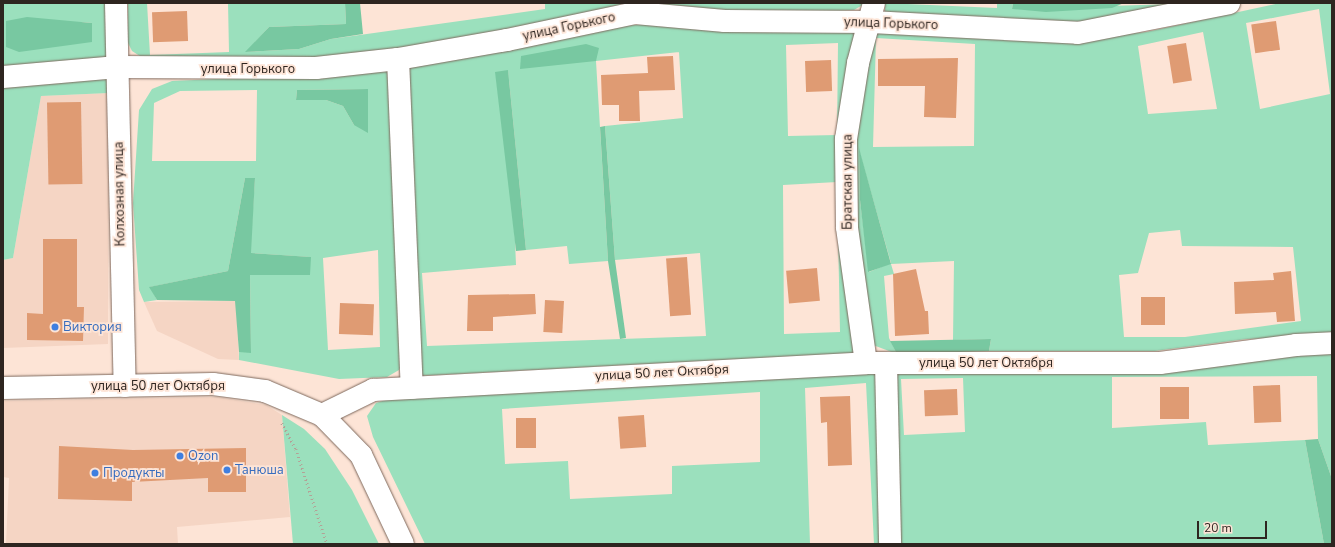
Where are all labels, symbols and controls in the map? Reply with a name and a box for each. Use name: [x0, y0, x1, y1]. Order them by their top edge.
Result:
street label: улица Горького: [521, 10, 617, 44]
street label: улица Горького: [844, 15, 938, 33]
street label: улица Горького: [201, 61, 295, 77]
street label: Братская улица: [840, 134, 856, 230]
street label: Колхозная улица: [111, 141, 129, 247]
place label: Виктория: [63, 319, 122, 335]
marker: Виктория: [50, 322, 60, 332]
street label: улица 50 лет Октября: [919, 355, 1053, 371]
street label: улица 50 лет Октября: [595, 362, 729, 384]
street label: улица 50 лет Октября: [91, 378, 225, 394]
place label: Ozon: [188, 448, 218, 464]
marker: Ozon: [175, 451, 185, 461]
place label: Танюша: [235, 462, 284, 478]
place label: Продукты: [103, 465, 165, 481]
marker: Танюша: [222, 465, 232, 475]
marker: Продукты: [90, 468, 100, 478]
scale bar: [1199, 513, 1269, 539]
text: 20 m: [1204, 520, 1232, 536]

